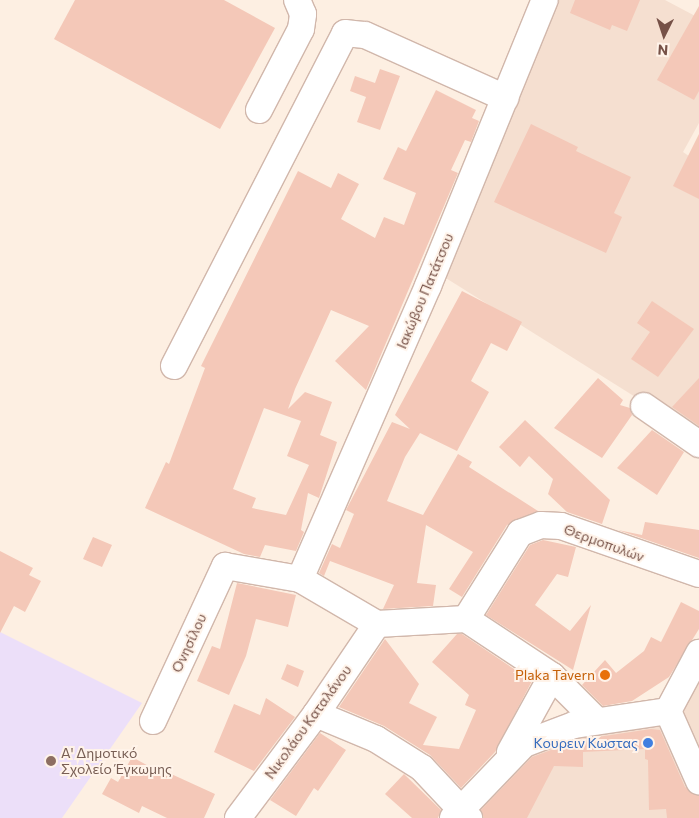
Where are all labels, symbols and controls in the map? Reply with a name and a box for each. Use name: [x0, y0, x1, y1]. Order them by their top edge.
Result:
north arrow: [639, 10, 689, 60]
text: N: [657, 42, 669, 59]
street label: Ιακώβου Πατάτσου: [393, 231, 457, 351]
street label: Θερμοπυλών: [562, 521, 646, 565]
street label: Ονησίλου: [168, 611, 210, 675]
street label: Νικολάου Καταλάνου: [261, 662, 355, 782]
place label: Plaka Tavern: [515, 667, 595, 683]
marker: Plaka Tavern: [599, 669, 611, 681]
place label: Κουρειν Κωστας: [534, 735, 638, 751]
marker: Κουρειν Κωστας: [642, 737, 654, 749]
place label: Α' Δημοτικό Σχολείο Έγκωμης: [61, 745, 172, 778]
marker: Α' Δημοτικό Σχολείο Έγκωμης: [45, 755, 57, 767]

